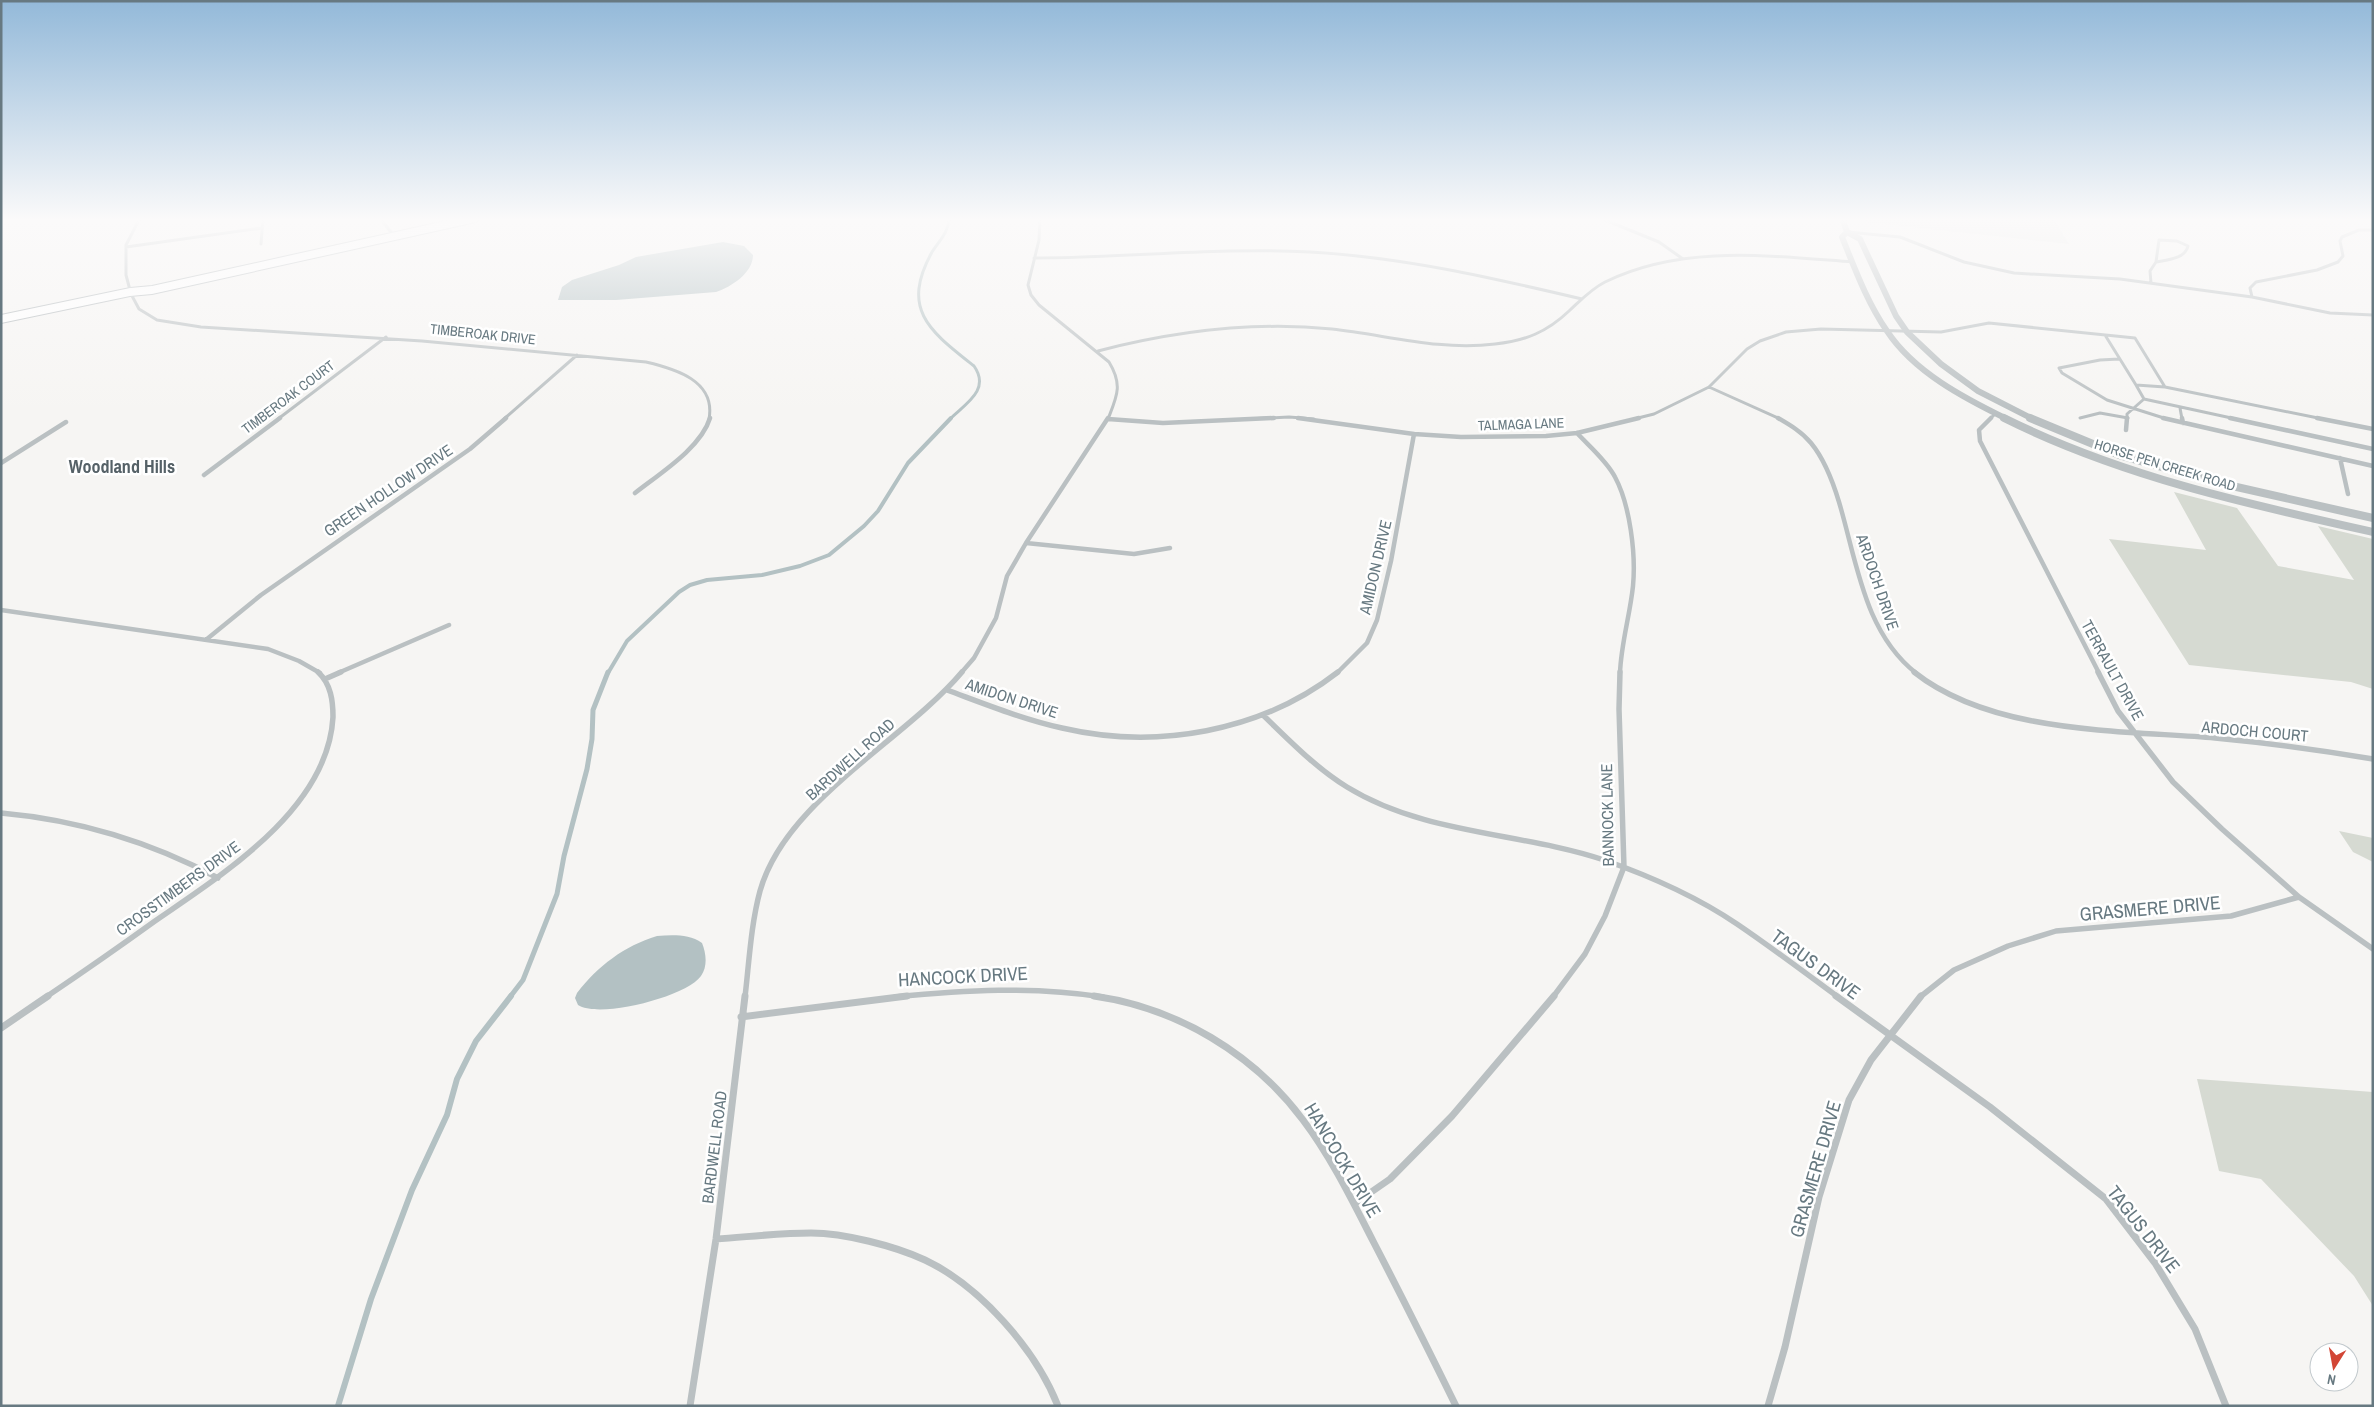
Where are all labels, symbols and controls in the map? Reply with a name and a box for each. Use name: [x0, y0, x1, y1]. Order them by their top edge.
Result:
street label: TIMBEROAK DRIVE: [429, 320, 537, 348]
street label: TIMBEROAK COURT: [238, 356, 338, 438]
street label: TALMAGA LANE: [1477, 413, 1565, 435]
street label: HORSE PEN CREEK ROAD: [2092, 435, 2238, 495]
street label: GREEN HOLLOW DRIVE: [319, 439, 457, 541]
district label: Woodland Hills: [69, 454, 175, 479]
street label: AMIDON DRIVE: [1353, 518, 1397, 617]
street label: ARDOCH DRIVE: [1851, 530, 1905, 633]
street label: TERRAULT DRIVE: [2076, 616, 2150, 724]
street label: AMIDON DRIVE: [962, 672, 1061, 723]
street label: BARDWELL ROAD: [801, 713, 899, 805]
street label: ARDOCH COURT: [2200, 715, 2309, 747]
street label: BANNOCK LANE: [1595, 763, 1619, 867]
street label: CROSSTIMBERS DRIVE: [111, 835, 245, 941]
street label: GRASMERE DRIVE: [2079, 889, 2221, 927]
street label: TAGUS DRIVE: [1766, 923, 1866, 1005]
street label: HANCOCK DRIVE: [897, 960, 1029, 992]
street label: BARDWELL ROAD: [696, 1089, 732, 1205]
street label: HANCOCK DRIVE: [1298, 1098, 1388, 1222]
street label: GRASMERE DRIVE: [1783, 1098, 1847, 1240]
street label: TAGUS DRIVE: [2102, 1180, 2186, 1278]
north arrow: [2309, 1342, 2359, 1392]
text: N: [2326, 1370, 2337, 1389]

